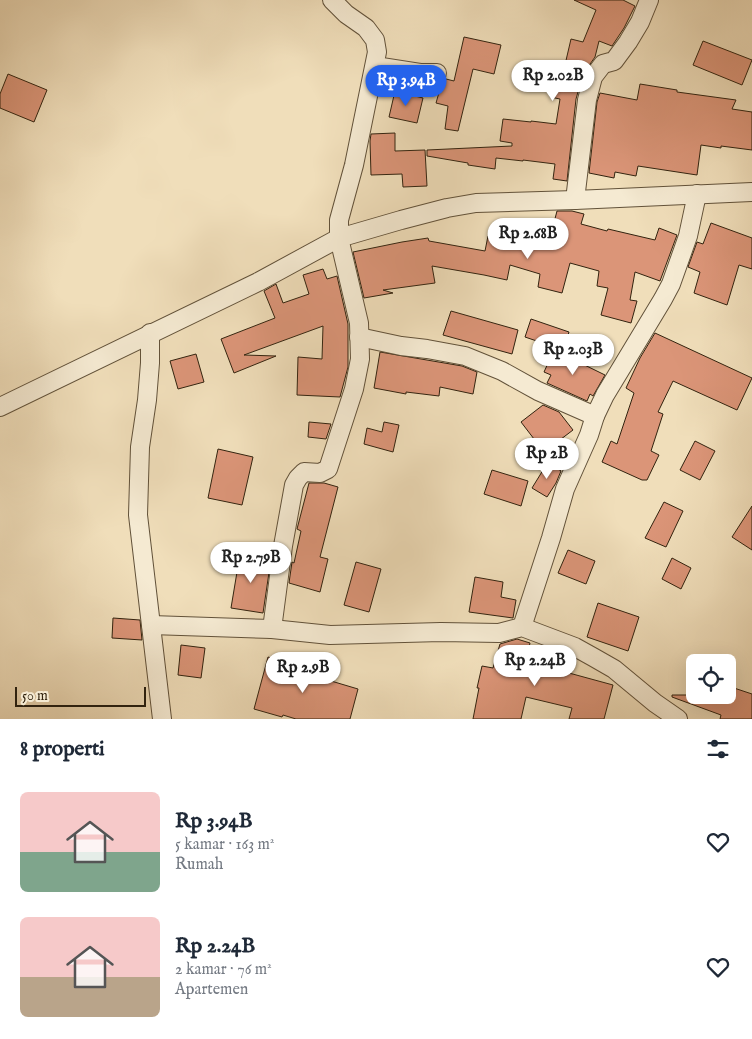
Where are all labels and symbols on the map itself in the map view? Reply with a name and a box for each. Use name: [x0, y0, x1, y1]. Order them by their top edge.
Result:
pin: Rp 2.02B: [501, 59, 605, 102]
pin: Rp 3.94B: [354, 64, 458, 107]
pin: Rp 2.68B: [476, 218, 580, 260]
pin: Rp 2.03B: [521, 334, 625, 376]
pin: Rp 2B: [512, 438, 582, 480]
pin: Rp 2.79B: [199, 542, 303, 584]
pin: Rp 2.24B: [483, 644, 587, 687]
pin: Rp 2.9B: [257, 652, 349, 694]
scale bar: [15, 684, 146, 707]

